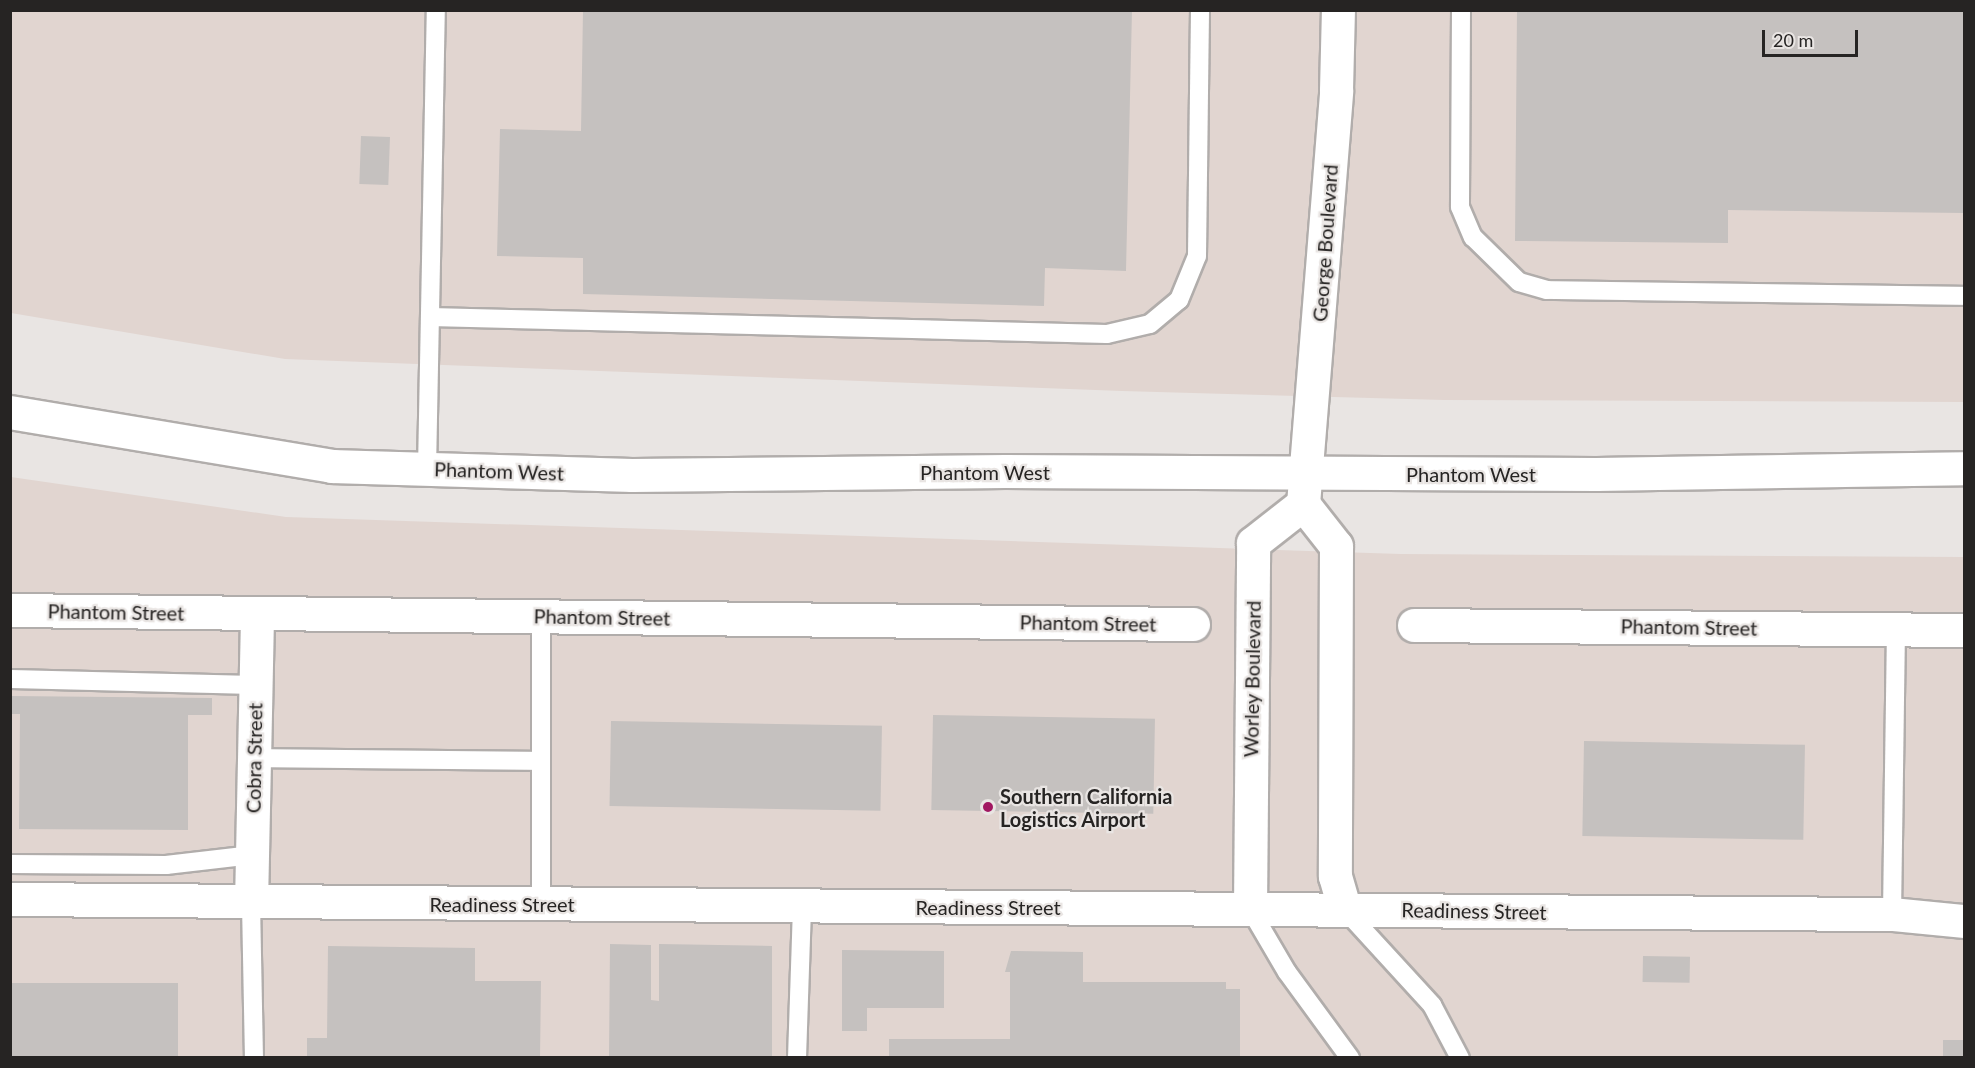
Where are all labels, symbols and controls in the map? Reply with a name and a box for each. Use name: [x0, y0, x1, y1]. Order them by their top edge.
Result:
scale bar: [1765, 18, 1861, 56]
text: 20 m: [1773, 29, 1813, 51]
street label: George Boulevard: [1308, 163, 1342, 323]
street label: Phantom West: [434, 457, 564, 485]
street label: Phantom West: [920, 460, 1050, 484]
street label: Phantom West: [1406, 462, 1536, 486]
street label: Phantom Street: [47, 599, 185, 625]
street label: Worley Boulevard: [1239, 600, 1265, 758]
street label: Phantom Street: [533, 604, 671, 630]
street label: Phantom Street: [1019, 610, 1157, 636]
street label: Phantom Street: [1620, 614, 1758, 640]
street label: Cobra Street: [241, 703, 267, 813]
place label: Southern California Logistics Airport: [1000, 784, 1172, 831]
marker: Southern California Logistics Airport: [981, 800, 995, 814]
street label: Readiness Street: [429, 892, 575, 916]
street label: Readiness Street: [915, 895, 1061, 919]
street label: Readiness Street: [1401, 898, 1547, 924]

